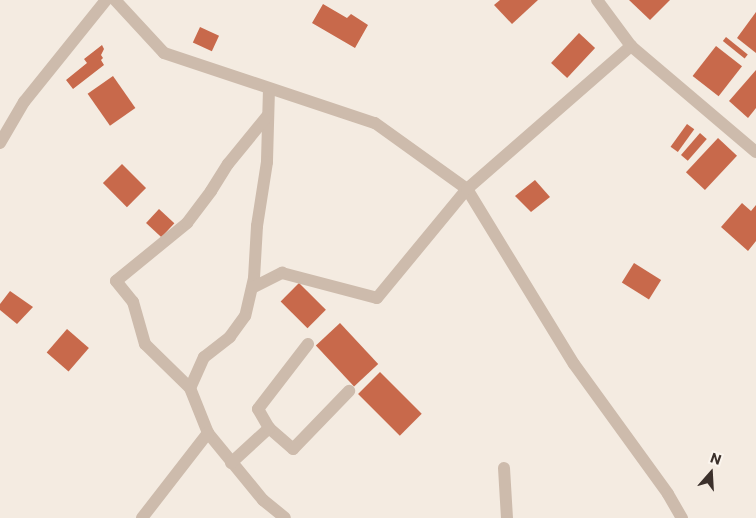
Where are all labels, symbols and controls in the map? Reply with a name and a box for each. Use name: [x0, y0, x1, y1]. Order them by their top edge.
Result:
north arrow: [686, 448, 736, 498]
text: N: [708, 449, 724, 468]

